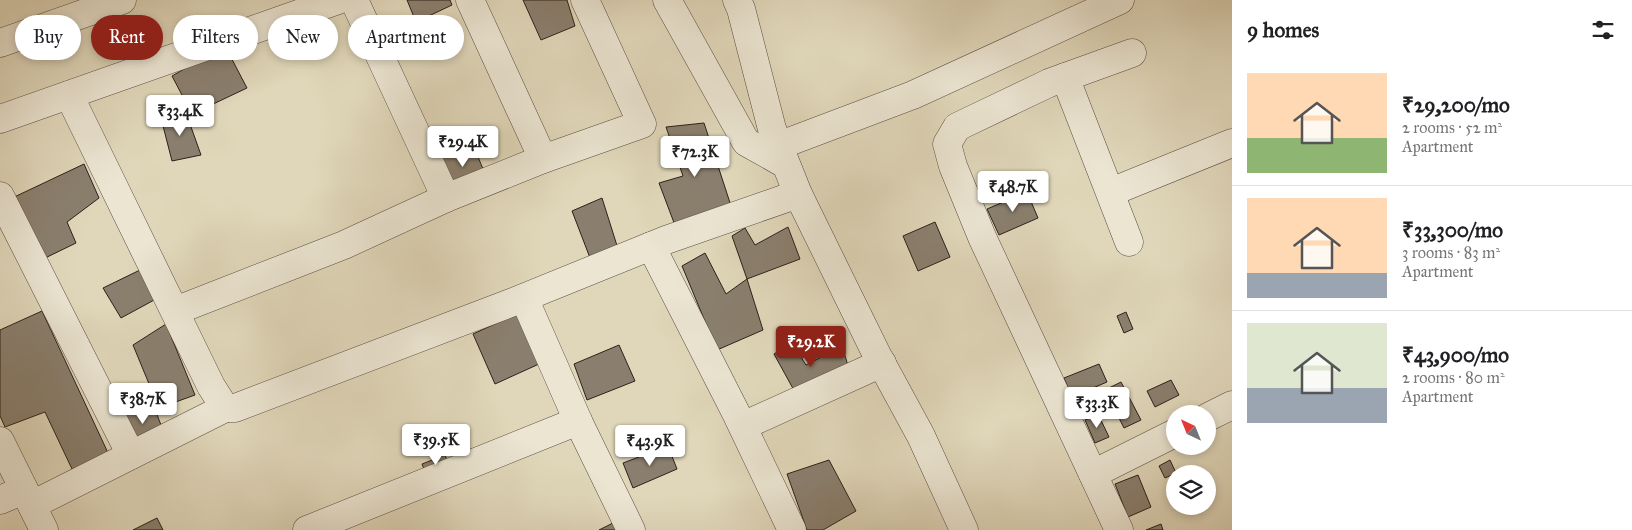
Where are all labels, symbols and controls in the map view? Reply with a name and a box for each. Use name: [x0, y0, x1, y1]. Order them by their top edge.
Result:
chip: Buy: [15, 15, 81, 60]
chip: Rent: [91, 15, 163, 60]
chip: Filters: [173, 15, 258, 60]
chip: New: [268, 15, 338, 60]
chip: Apartment: [348, 15, 464, 60]
icon: filters: [1589, 16, 1617, 44]
text: 9 homes: [1247, 17, 1319, 43]
text: ₹29,200/mo: [1402, 92, 1510, 118]
icon: home: [1287, 93, 1347, 153]
pin: ₹33.4K: [139, 94, 221, 137]
text: ₹33.4K: [157, 101, 203, 120]
text: 2 rooms · 52 m²: [1402, 118, 1502, 137]
pin: ₹29.4K: [422, 126, 504, 168]
text: ₹29.4K: [438, 132, 488, 151]
pin: ₹72.3K: [654, 136, 736, 178]
text: Apartment: [1402, 137, 1474, 156]
text: ₹72.3K: [672, 142, 718, 161]
pin: ₹48.7K: [972, 170, 1054, 213]
text: ₹48.7K: [989, 177, 1037, 196]
text: ₹33,300/mo: [1402, 217, 1503, 243]
icon: home: [1287, 218, 1347, 278]
text: 3 rooms · 83 m²: [1402, 243, 1500, 262]
text: Apartment: [1402, 262, 1474, 281]
pin: ₹29.2K: [770, 326, 852, 368]
text: ₹29.2K: [787, 332, 835, 351]
text: ₹43,900/mo: [1402, 342, 1509, 368]
icon: home: [1287, 343, 1347, 403]
text: 2 rooms · 80 m²: [1402, 368, 1505, 387]
pin: ₹38.7K: [102, 382, 184, 425]
pin: ₹33.3K: [1056, 386, 1138, 429]
text: Apartment: [1402, 387, 1474, 406]
text: ₹38.7K: [120, 389, 166, 408]
text: ₹33.3K: [1075, 393, 1119, 412]
north arrow: [1166, 405, 1216, 455]
map controls: [1166, 405, 1216, 515]
pin: ₹39.5K: [395, 424, 477, 466]
pin: ₹43.9K: [609, 424, 691, 467]
text: ₹39.5K: [413, 430, 459, 449]
text: ₹43.9K: [626, 431, 674, 450]
button: layers: [1166, 465, 1216, 515]

